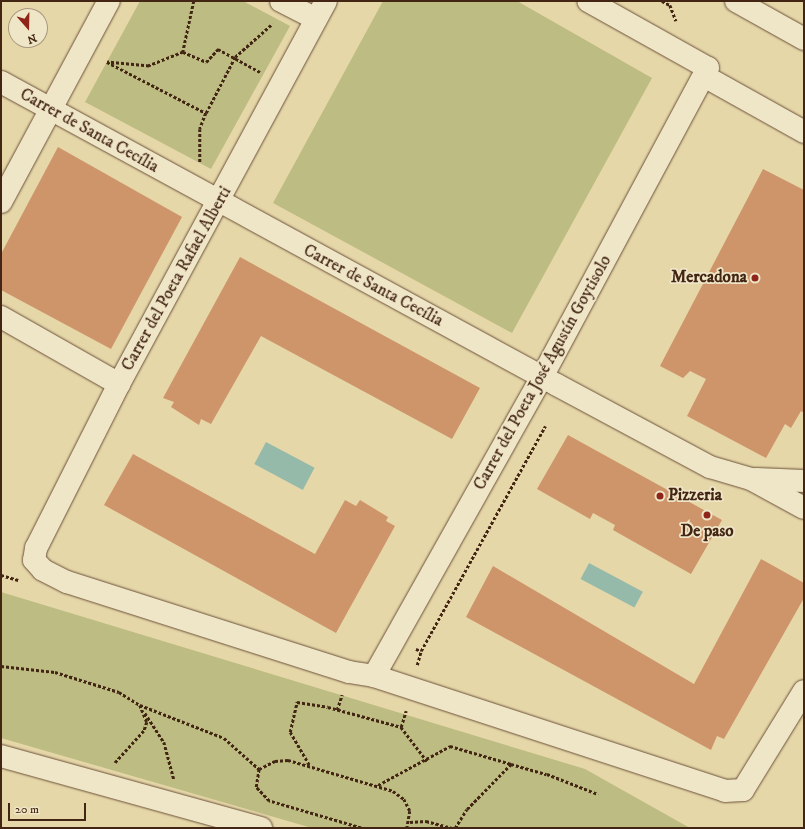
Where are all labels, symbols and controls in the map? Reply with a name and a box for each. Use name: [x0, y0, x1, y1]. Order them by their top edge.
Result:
north arrow: [8, 8, 48, 48]
text: N: [25, 30, 38, 46]
street label: Carrer de Santa Cecília: [16, 84, 162, 178]
street label: Carrer del Poeta Rafael Alberti: [118, 183, 236, 375]
street label: Carrer de Santa Cecília: [300, 241, 446, 331]
street label: Carrer del Poeta José Agustín Goytisolo: [470, 252, 616, 494]
place label: Mercadona: [671, 268, 747, 288]
marker: Mercadona: [750, 273, 760, 283]
place label: Pizzeria: [668, 486, 722, 506]
marker: Pizzeria: [655, 491, 665, 501]
marker: De paso: [702, 510, 712, 520]
place label: De paso: [680, 522, 734, 542]
scale bar: [10, 795, 88, 821]
text: 20 m: [15, 802, 39, 817]

